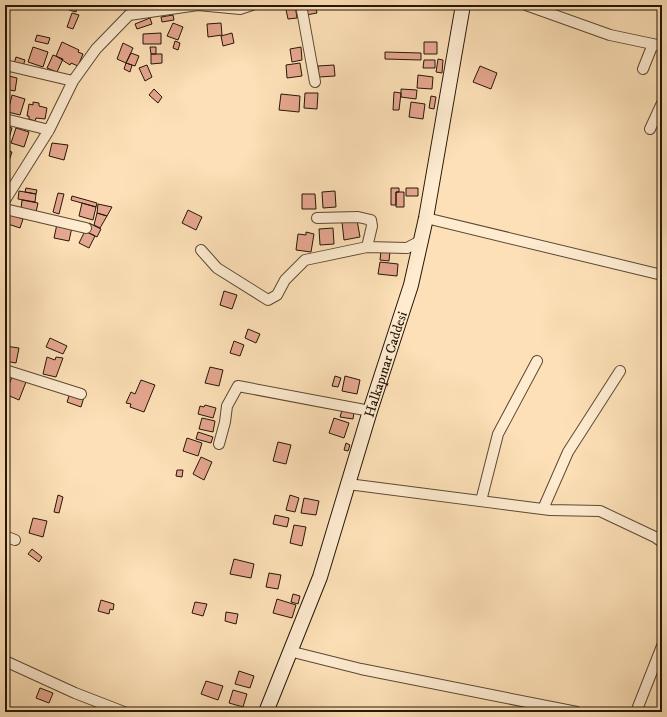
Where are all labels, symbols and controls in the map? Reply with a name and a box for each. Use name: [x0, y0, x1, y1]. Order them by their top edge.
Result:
street label: Halkapınar Caddesi: [361, 309, 412, 420]

